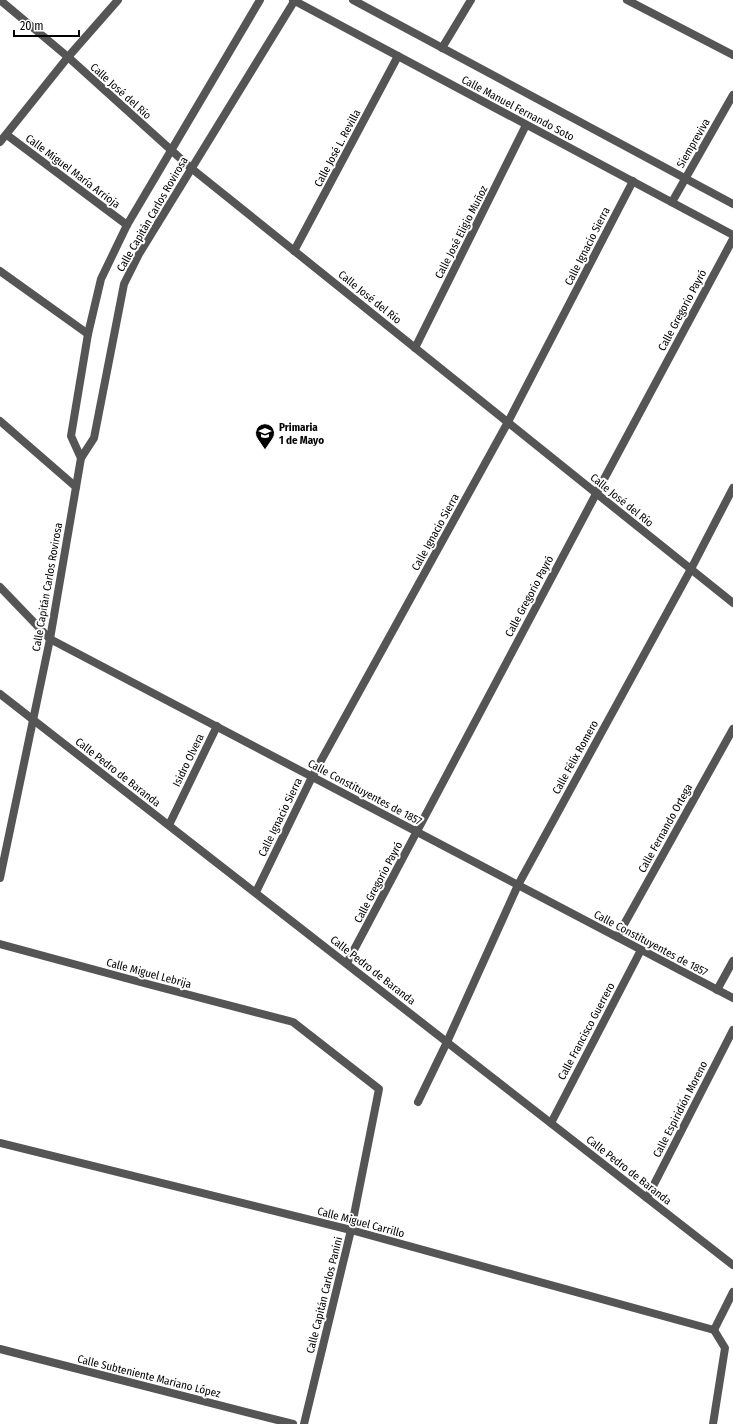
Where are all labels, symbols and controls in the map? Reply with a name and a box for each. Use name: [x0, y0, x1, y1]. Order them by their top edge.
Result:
scale bar: [14, 12, 79, 38]
text: 20 m: [20, 19, 44, 33]
street label: Calle José del Río: [88, 61, 154, 122]
street label: Calle Manuel Fernando Soto: [459, 73, 576, 144]
street label: Calle José L. Revilla: [312, 107, 363, 189]
street label: Siempreviva: [674, 116, 713, 170]
street label: Calle Miguel María Arrioja: [23, 132, 122, 211]
street label: Calle Capitán Carlos Rovirosa: [114, 154, 191, 274]
street label: Calle José Eligio Muñoz: [432, 183, 491, 281]
street label: Calle Ignacio Sierra: [562, 205, 613, 287]
street label: Calle Gregorio Payró: [656, 267, 709, 353]
street label: Calle José del Río: [336, 268, 404, 327]
place label: Primaria 1 de Mayo: [279, 421, 324, 447]
school or university icon: Primaria 1 de Mayo: [254, 422, 276, 450]
street label: Calle José del Río: [588, 471, 656, 530]
street label: Calle Ignacio Sierra: [409, 491, 462, 573]
street label: Calle Capitán Carlos Rovirosa: [30, 522, 65, 652]
street label: Calle Gregorio Payró: [503, 553, 556, 639]
street label: Calle Félix Romero: [550, 718, 601, 796]
street label: Isidro Olvera: [170, 732, 207, 789]
street label: Calle Pedro de Baranda: [73, 735, 163, 810]
street label: Calle Constituyentes de 1857: [306, 757, 424, 828]
street label: Calle Ignacio Sierra: [256, 776, 305, 859]
street label: Calle Fernando Ortega: [636, 782, 695, 875]
street label: Calle Gregorio Payró: [352, 839, 405, 925]
street label: Calle Constituyentes de 1857: [592, 908, 710, 979]
street label: Calle Pedro de Baranda: [328, 933, 418, 1008]
street label: Calle Miguel Lebrija: [105, 956, 193, 991]
street label: Calle Francisco Guerrero: [555, 980, 618, 1082]
street label: Calle Espiridión Moreno: [650, 1059, 711, 1160]
street label: Calle Pedro de Baranda: [584, 1133, 674, 1208]
street label: Calle Miguel Carrillo: [316, 1205, 406, 1240]
street label: Calle Capitán Carlos Panini: [304, 1235, 345, 1355]
street label: Calle Subteniente Mariano López: [76, 1352, 222, 1401]

